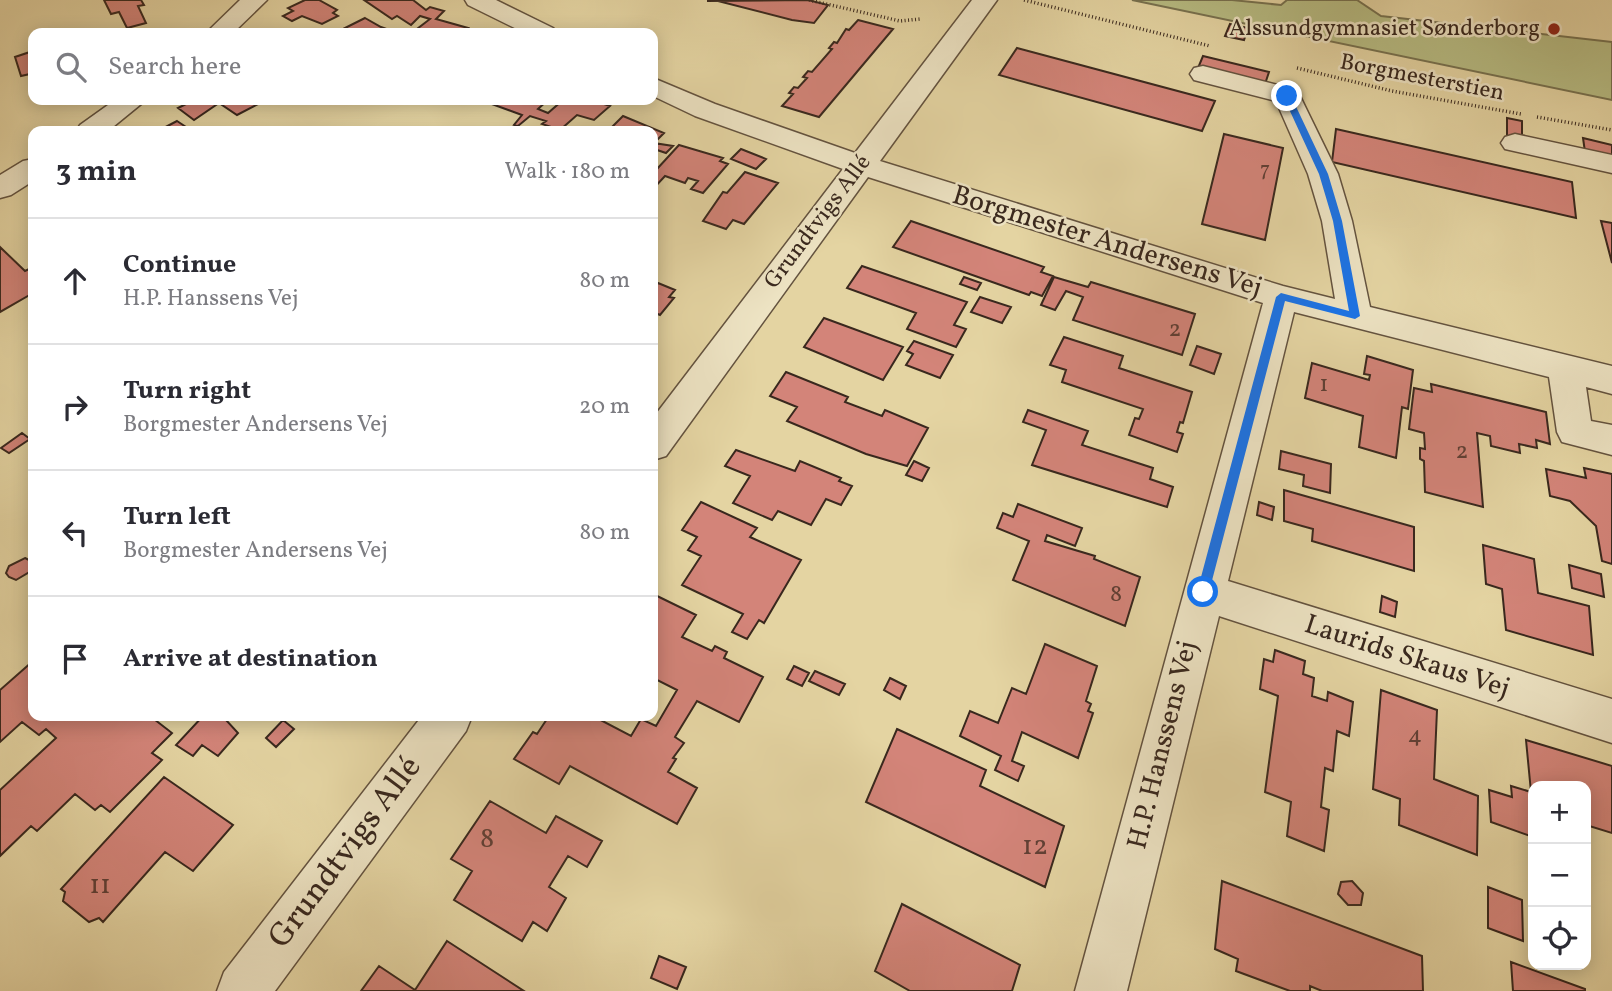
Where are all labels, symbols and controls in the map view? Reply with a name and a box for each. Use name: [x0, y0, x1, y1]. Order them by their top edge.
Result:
place label: Alssundgymnasiet Sønderborg: [1229, 13, 1540, 45]
marker: Alssundgymnasiet Sønderborg: [1546, 21, 1562, 37]
search box: [28, 28, 658, 105]
street label: Borgmesterstien: [1337, 46, 1507, 110]
icon: search: [52, 48, 90, 86]
text: Search here: [108, 49, 241, 85]
route end: [1271, 80, 1302, 111]
street label: Grundtvigs Allé: [757, 148, 879, 296]
text: 3 min: [56, 151, 137, 193]
text: Walk · 180 m: [505, 156, 630, 188]
house number: 7: [1260, 156, 1270, 185]
street label: Borgmester Andersens Vej: [947, 176, 1267, 308]
text: Continue: [123, 247, 236, 283]
icon: ahead: [56, 262, 94, 300]
text: 80 m: [580, 265, 630, 297]
text: H.P. Hanssens Vej: [123, 283, 298, 315]
house number: 2: [1169, 313, 1181, 347]
house number: 1: [1319, 368, 1329, 402]
text: Turn right: [123, 373, 251, 409]
icon: right: [56, 388, 94, 426]
text: 20 m: [579, 391, 630, 423]
text: Borgmester Andersens Vej: [123, 409, 388, 441]
house number: 2: [1456, 435, 1468, 469]
text: Turn left: [123, 499, 231, 535]
icon: left: [56, 514, 94, 552]
text: 80 m: [580, 517, 630, 549]
text: Borgmester Andersens Vej: [123, 535, 388, 567]
route start: [1187, 576, 1218, 607]
house number: 8: [1110, 578, 1122, 612]
street label: Laurids Skaus Vej: [1299, 605, 1515, 709]
street label: H.P. Hanssens Vej: [1118, 637, 1208, 853]
icon: arrive: [56, 640, 94, 678]
text: Arrive at destination: [123, 641, 378, 677]
house number: 4: [1408, 719, 1422, 753]
street label: Grundtvigs Allé: [258, 747, 434, 959]
map controls: [1528, 781, 1591, 970]
button: +: [1528, 781, 1591, 844]
house number: 8: [480, 820, 494, 859]
house number: 12: [1022, 827, 1048, 866]
button: −: [1528, 844, 1591, 907]
house number: 11: [89, 866, 111, 905]
button: locate: [1528, 907, 1591, 970]

